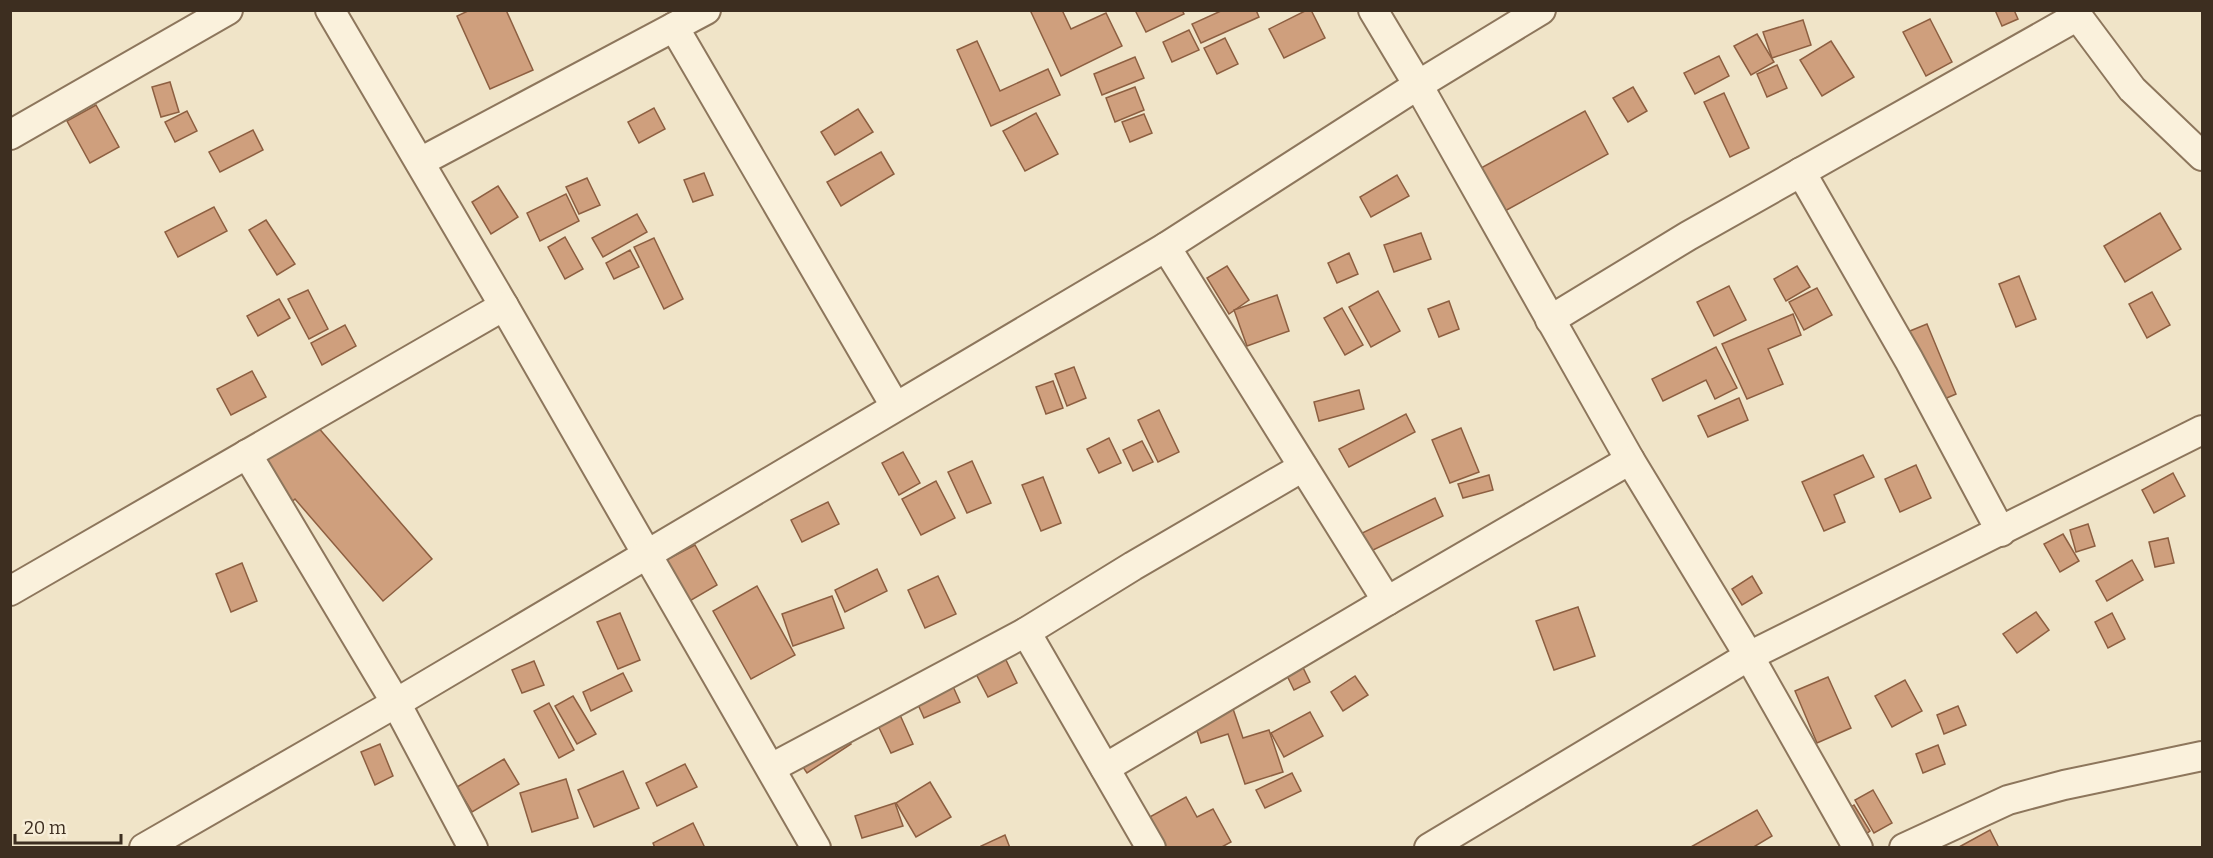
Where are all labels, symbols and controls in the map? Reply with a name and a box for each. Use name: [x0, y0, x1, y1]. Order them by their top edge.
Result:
scale bar: [15, 807, 122, 845]
text: 20 m: [24, 817, 66, 839]

